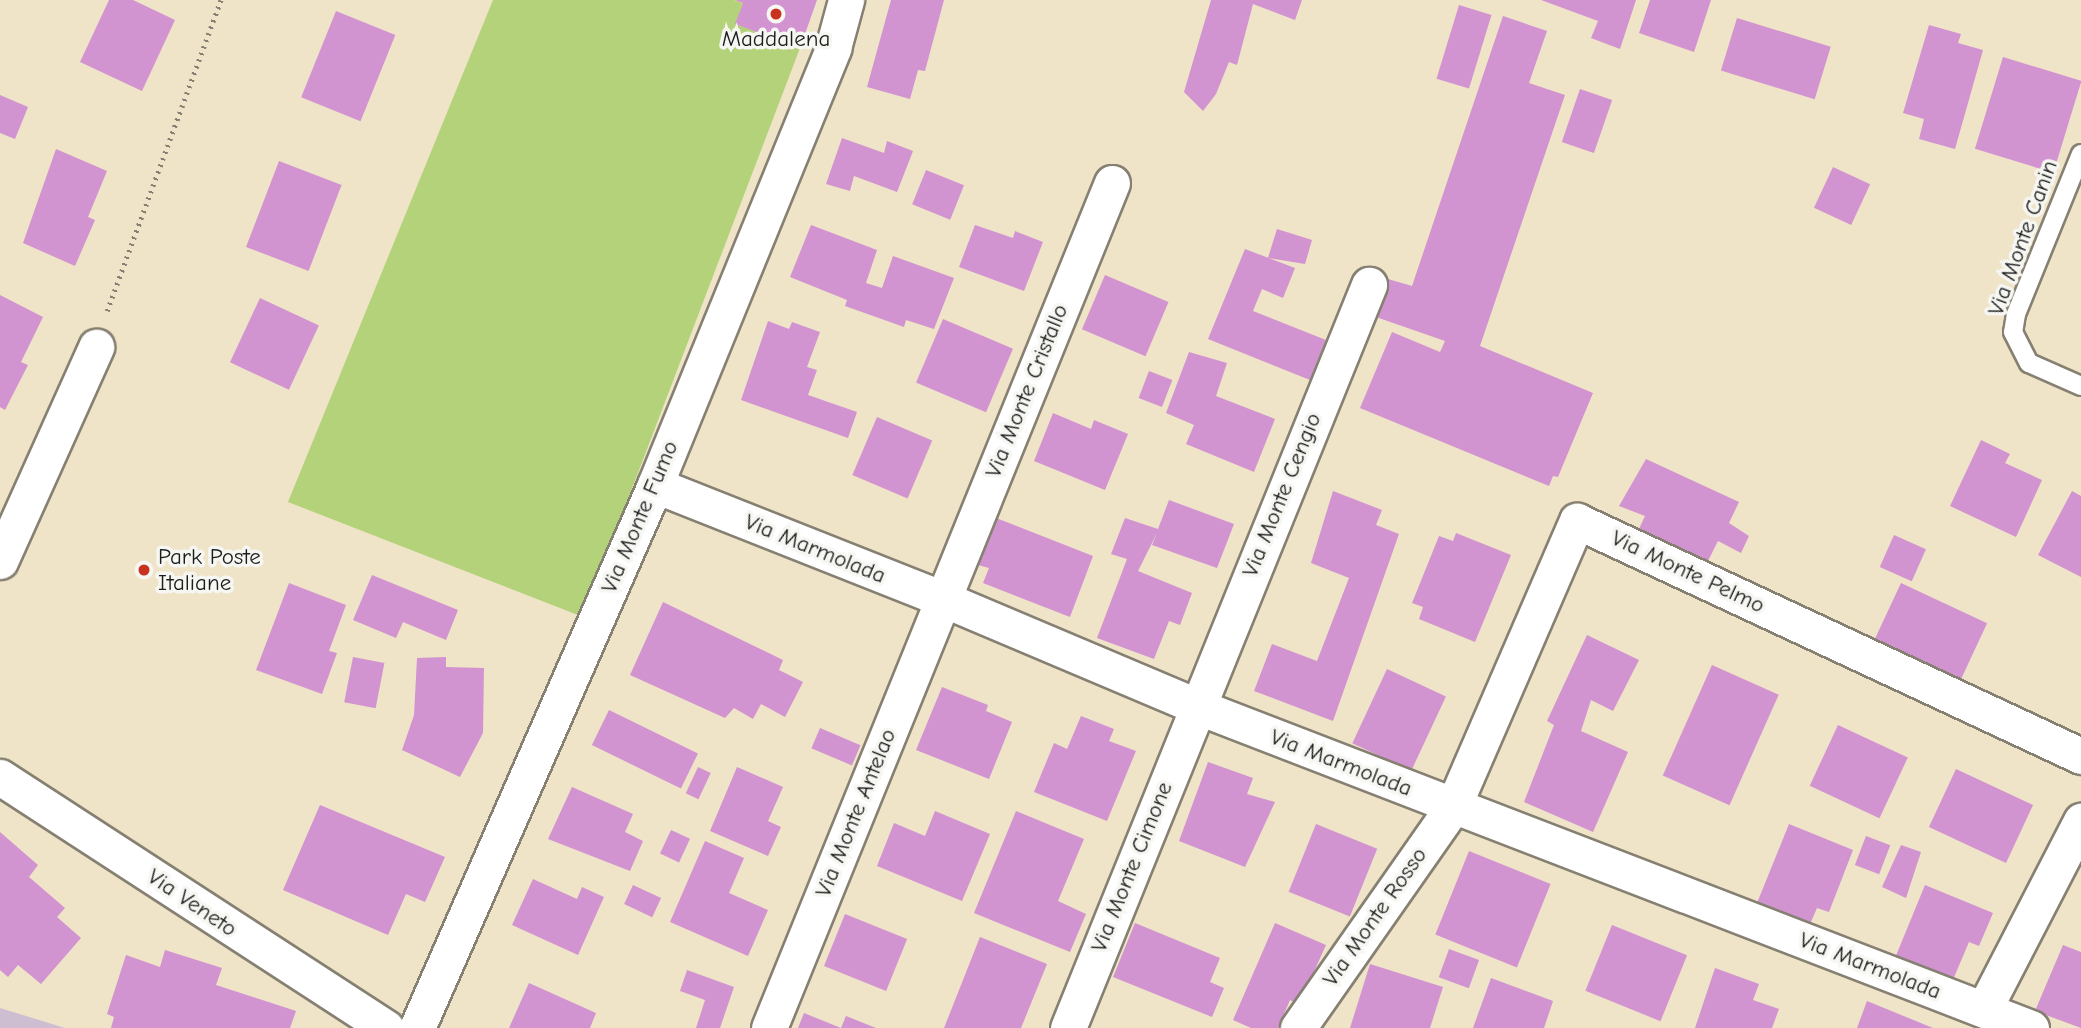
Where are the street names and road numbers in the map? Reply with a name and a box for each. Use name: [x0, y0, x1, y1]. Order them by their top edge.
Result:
street label: Via Monte Canin: [1982, 157, 2064, 319]
street label: Via Monte Cristallo: [980, 300, 1074, 482]
street label: Via Monte Cengio: [1237, 409, 1327, 581]
street label: Via Monte Fumo: [596, 437, 684, 597]
street label: Via Marmolada: [741, 508, 889, 590]
street label: Via Monte Pelmo: [1607, 524, 1769, 620]
street label: Via Marmolada: [1266, 723, 1416, 803]
street label: Via Monte Antelao: [810, 725, 902, 901]
street label: Via Monte Cimone: [1085, 778, 1179, 956]
street label: Via Monte Rosso: [1317, 842, 1433, 992]
street label: Via Veneto: [142, 863, 242, 943]
street label: Via Marmolada: [1795, 926, 1945, 1006]

